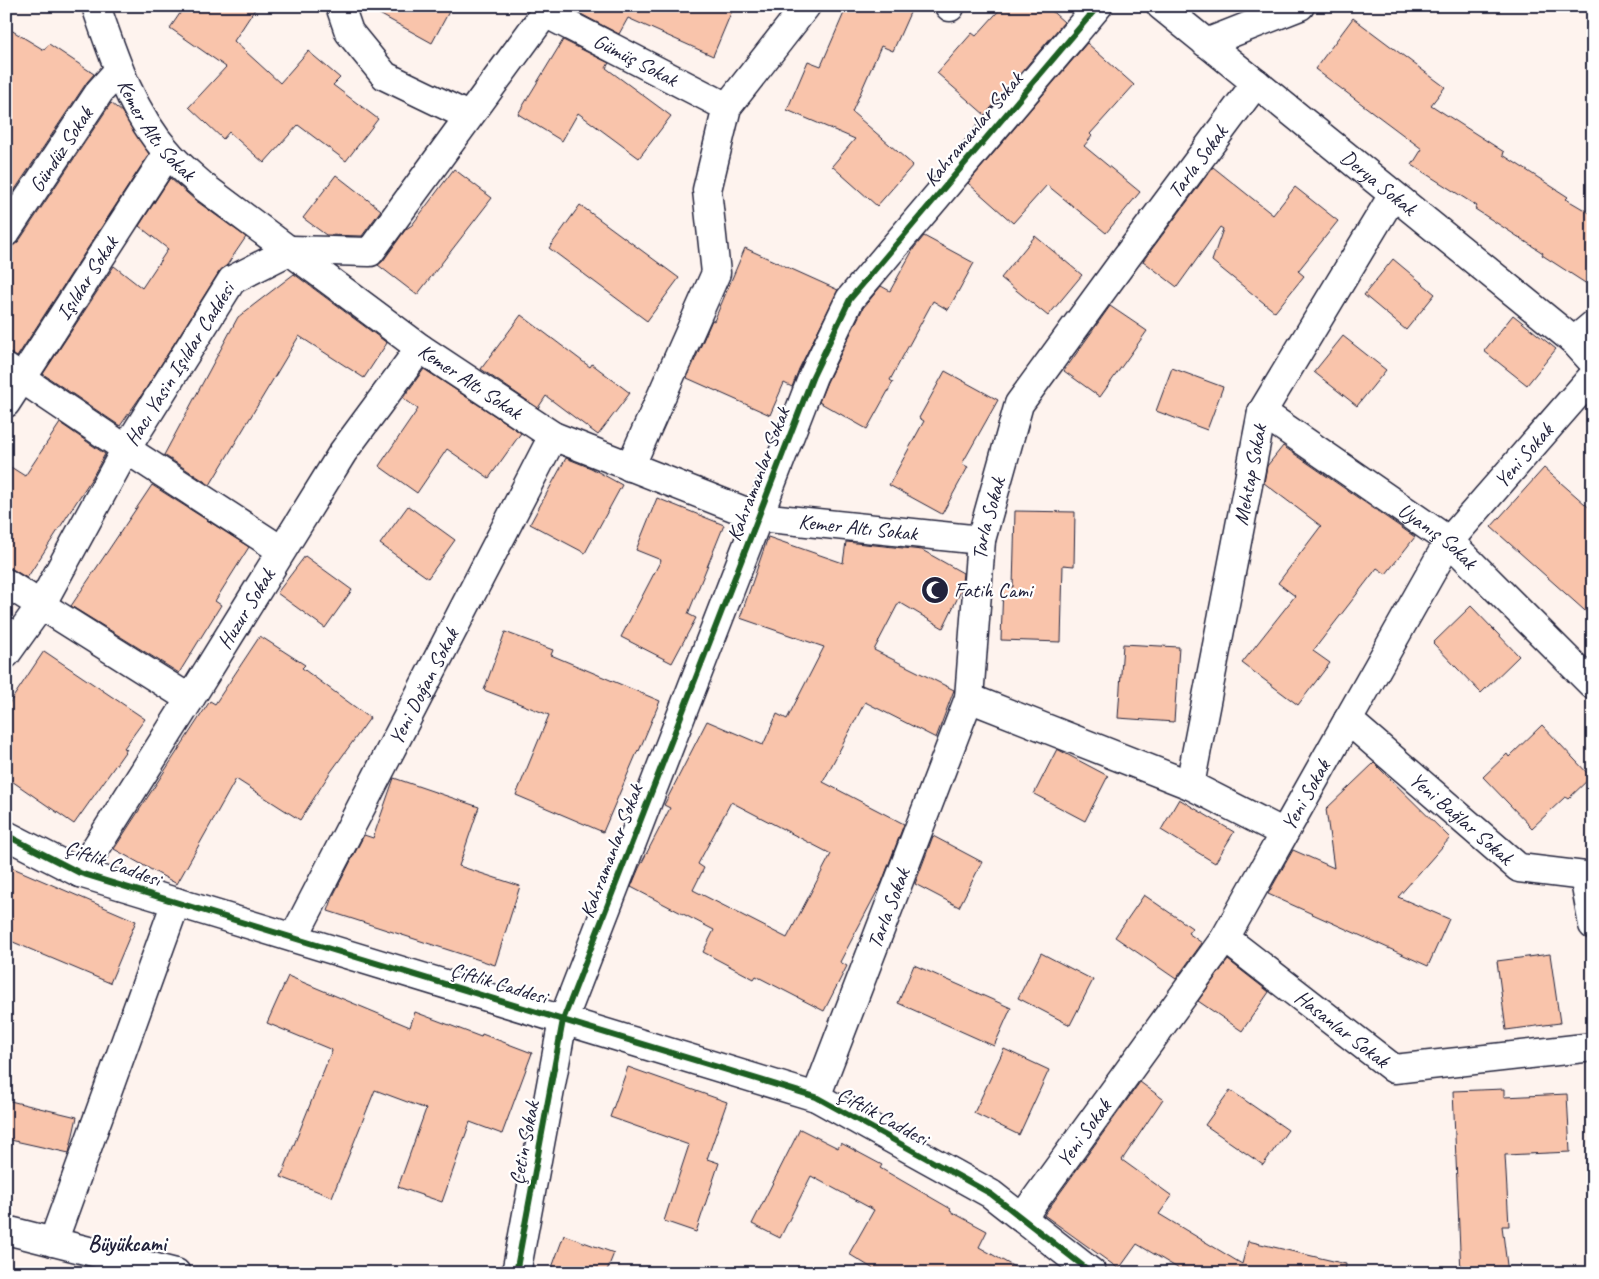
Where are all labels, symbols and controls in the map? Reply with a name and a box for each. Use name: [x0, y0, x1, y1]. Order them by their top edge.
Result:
street label: Gümüş Sokak: [589, 27, 683, 93]
street label: Kahramanlar Sokak: [918, 66, 1029, 191]
street label: Kemer Altı Sokak: [112, 75, 202, 187]
street label: Gündüz Sokak: [23, 101, 99, 197]
street label: Tarla Sokak: [1162, 118, 1234, 203]
street label: Derya Sokak: [1335, 144, 1423, 222]
street label: Işıldar Sokak: [50, 230, 124, 325]
street label: Hacı Yasin Işıldar Caddesi: [118, 275, 242, 450]
street label: Kemer Altı Sokak: [413, 338, 528, 426]
street label: Kahramanlar Sokak: [721, 402, 796, 545]
street label: Yeni Sokak: [1488, 417, 1559, 493]
street label: Mehtap Sokak: [1227, 421, 1273, 527]
street label: Tarla Sokak: [967, 473, 1011, 561]
street label: Uyanış Sokak: [1393, 497, 1484, 576]
street label: Kemer Altı Sokak: [797, 508, 920, 546]
street label: Huzur Sokak: [211, 562, 282, 654]
mosque icon: Fatih Cami: [920, 575, 950, 605]
place label: Fatih Cami: [954, 577, 1035, 603]
street label: Yeni Doğan Sokak: [383, 623, 465, 749]
street label: Yeni Sokak: [1275, 754, 1337, 835]
street label: Yeni Bağlar Sokak: [1404, 766, 1520, 872]
street label: Kahramanlar Sokak: [574, 779, 649, 922]
street label: Çiftlik Caddesi: [62, 834, 167, 893]
street label: Tarla Sokak: [861, 862, 916, 952]
street label: Çiftlik Caddesi: [448, 956, 553, 1011]
street label: Hasanlar Sokak: [1290, 984, 1395, 1074]
street label: Çiftlik Caddesi: [833, 1081, 935, 1153]
street label: Yeni Sokak: [1051, 1093, 1117, 1172]
street label: Çetin Sokak: [503, 1097, 545, 1187]
district label: Büyükcami: [88, 1230, 169, 1258]

